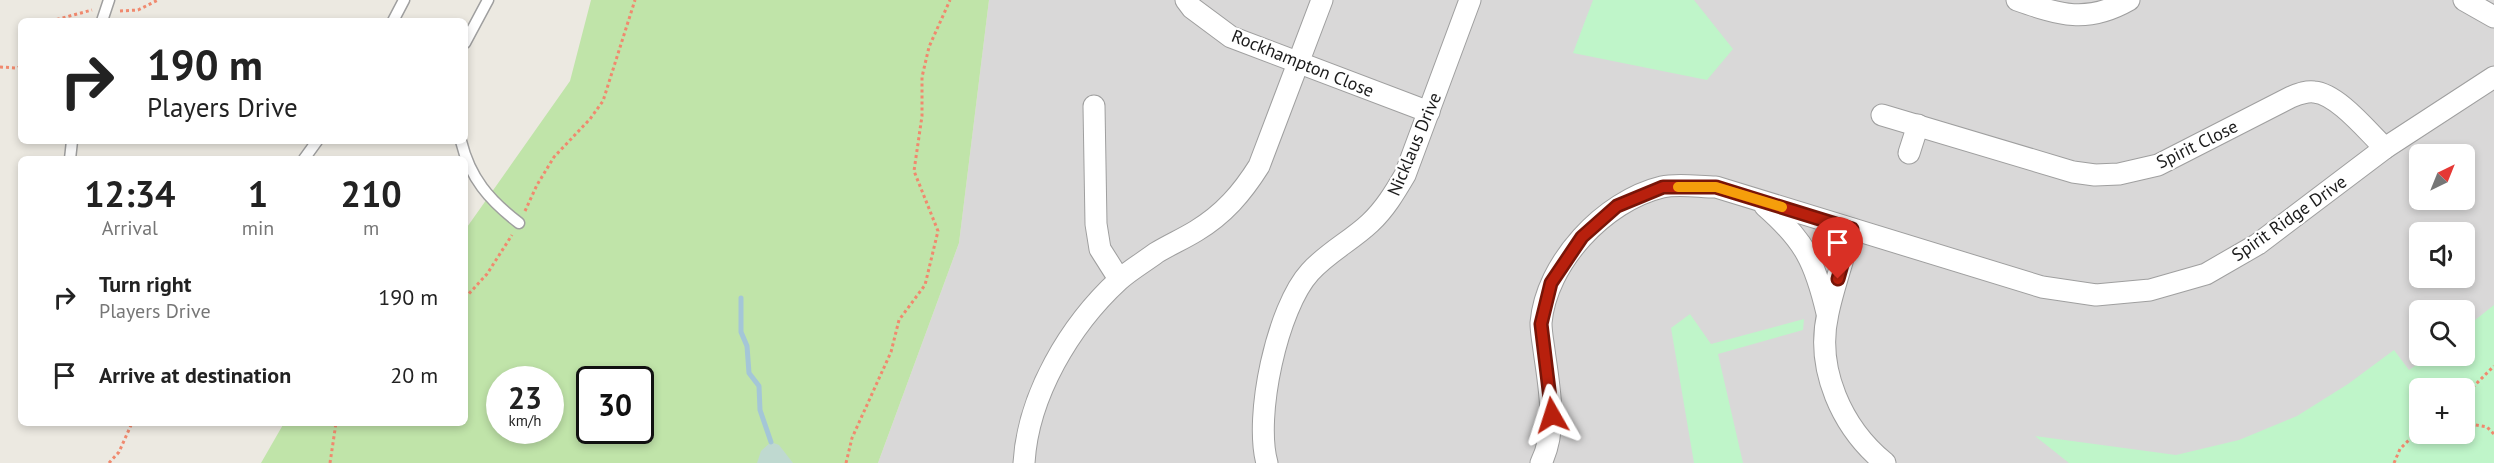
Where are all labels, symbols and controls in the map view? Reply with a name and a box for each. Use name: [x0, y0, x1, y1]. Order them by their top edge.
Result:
street label: Rockhampton Close: [1228, 24, 1378, 102]
text: 190 m: [147, 37, 263, 92]
icon: right: [48, 42, 126, 120]
street label: Nicklaus Drive: [1382, 89, 1446, 199]
text: Players Drive: [147, 90, 298, 124]
street label: Spirit Close: [2152, 114, 2242, 174]
north arrow: [2409, 144, 2475, 210]
map controls: [2409, 144, 2475, 444]
text: 12:34: [84, 170, 176, 217]
text: 1: [248, 170, 268, 217]
text: 210: [341, 170, 402, 217]
street label: Spirit Ridge Drive: [2227, 170, 2351, 266]
text: Arrival: [102, 215, 158, 241]
text: min: [242, 215, 274, 241]
text: m: [363, 215, 379, 241]
pin: [1812, 217, 1863, 279]
button: sound: [2409, 222, 2475, 288]
icon: arrive: [1821, 226, 1854, 259]
text: Turn right: [99, 270, 191, 298]
icon: right: [48, 281, 81, 314]
text: 190 m: [378, 283, 438, 311]
text: Players Drive: [99, 298, 211, 324]
button: search: [2409, 300, 2475, 366]
icon: arrive: [48, 359, 81, 392]
text: Arrive at destination: [99, 361, 291, 389]
text: 20 m: [390, 361, 438, 389]
speed limit sign: 30: [576, 366, 654, 444]
text: 23: [508, 378, 542, 417]
button: +: [2409, 378, 2475, 444]
position arrow: [1520, 383, 1584, 447]
text: km/h: [509, 411, 541, 430]

